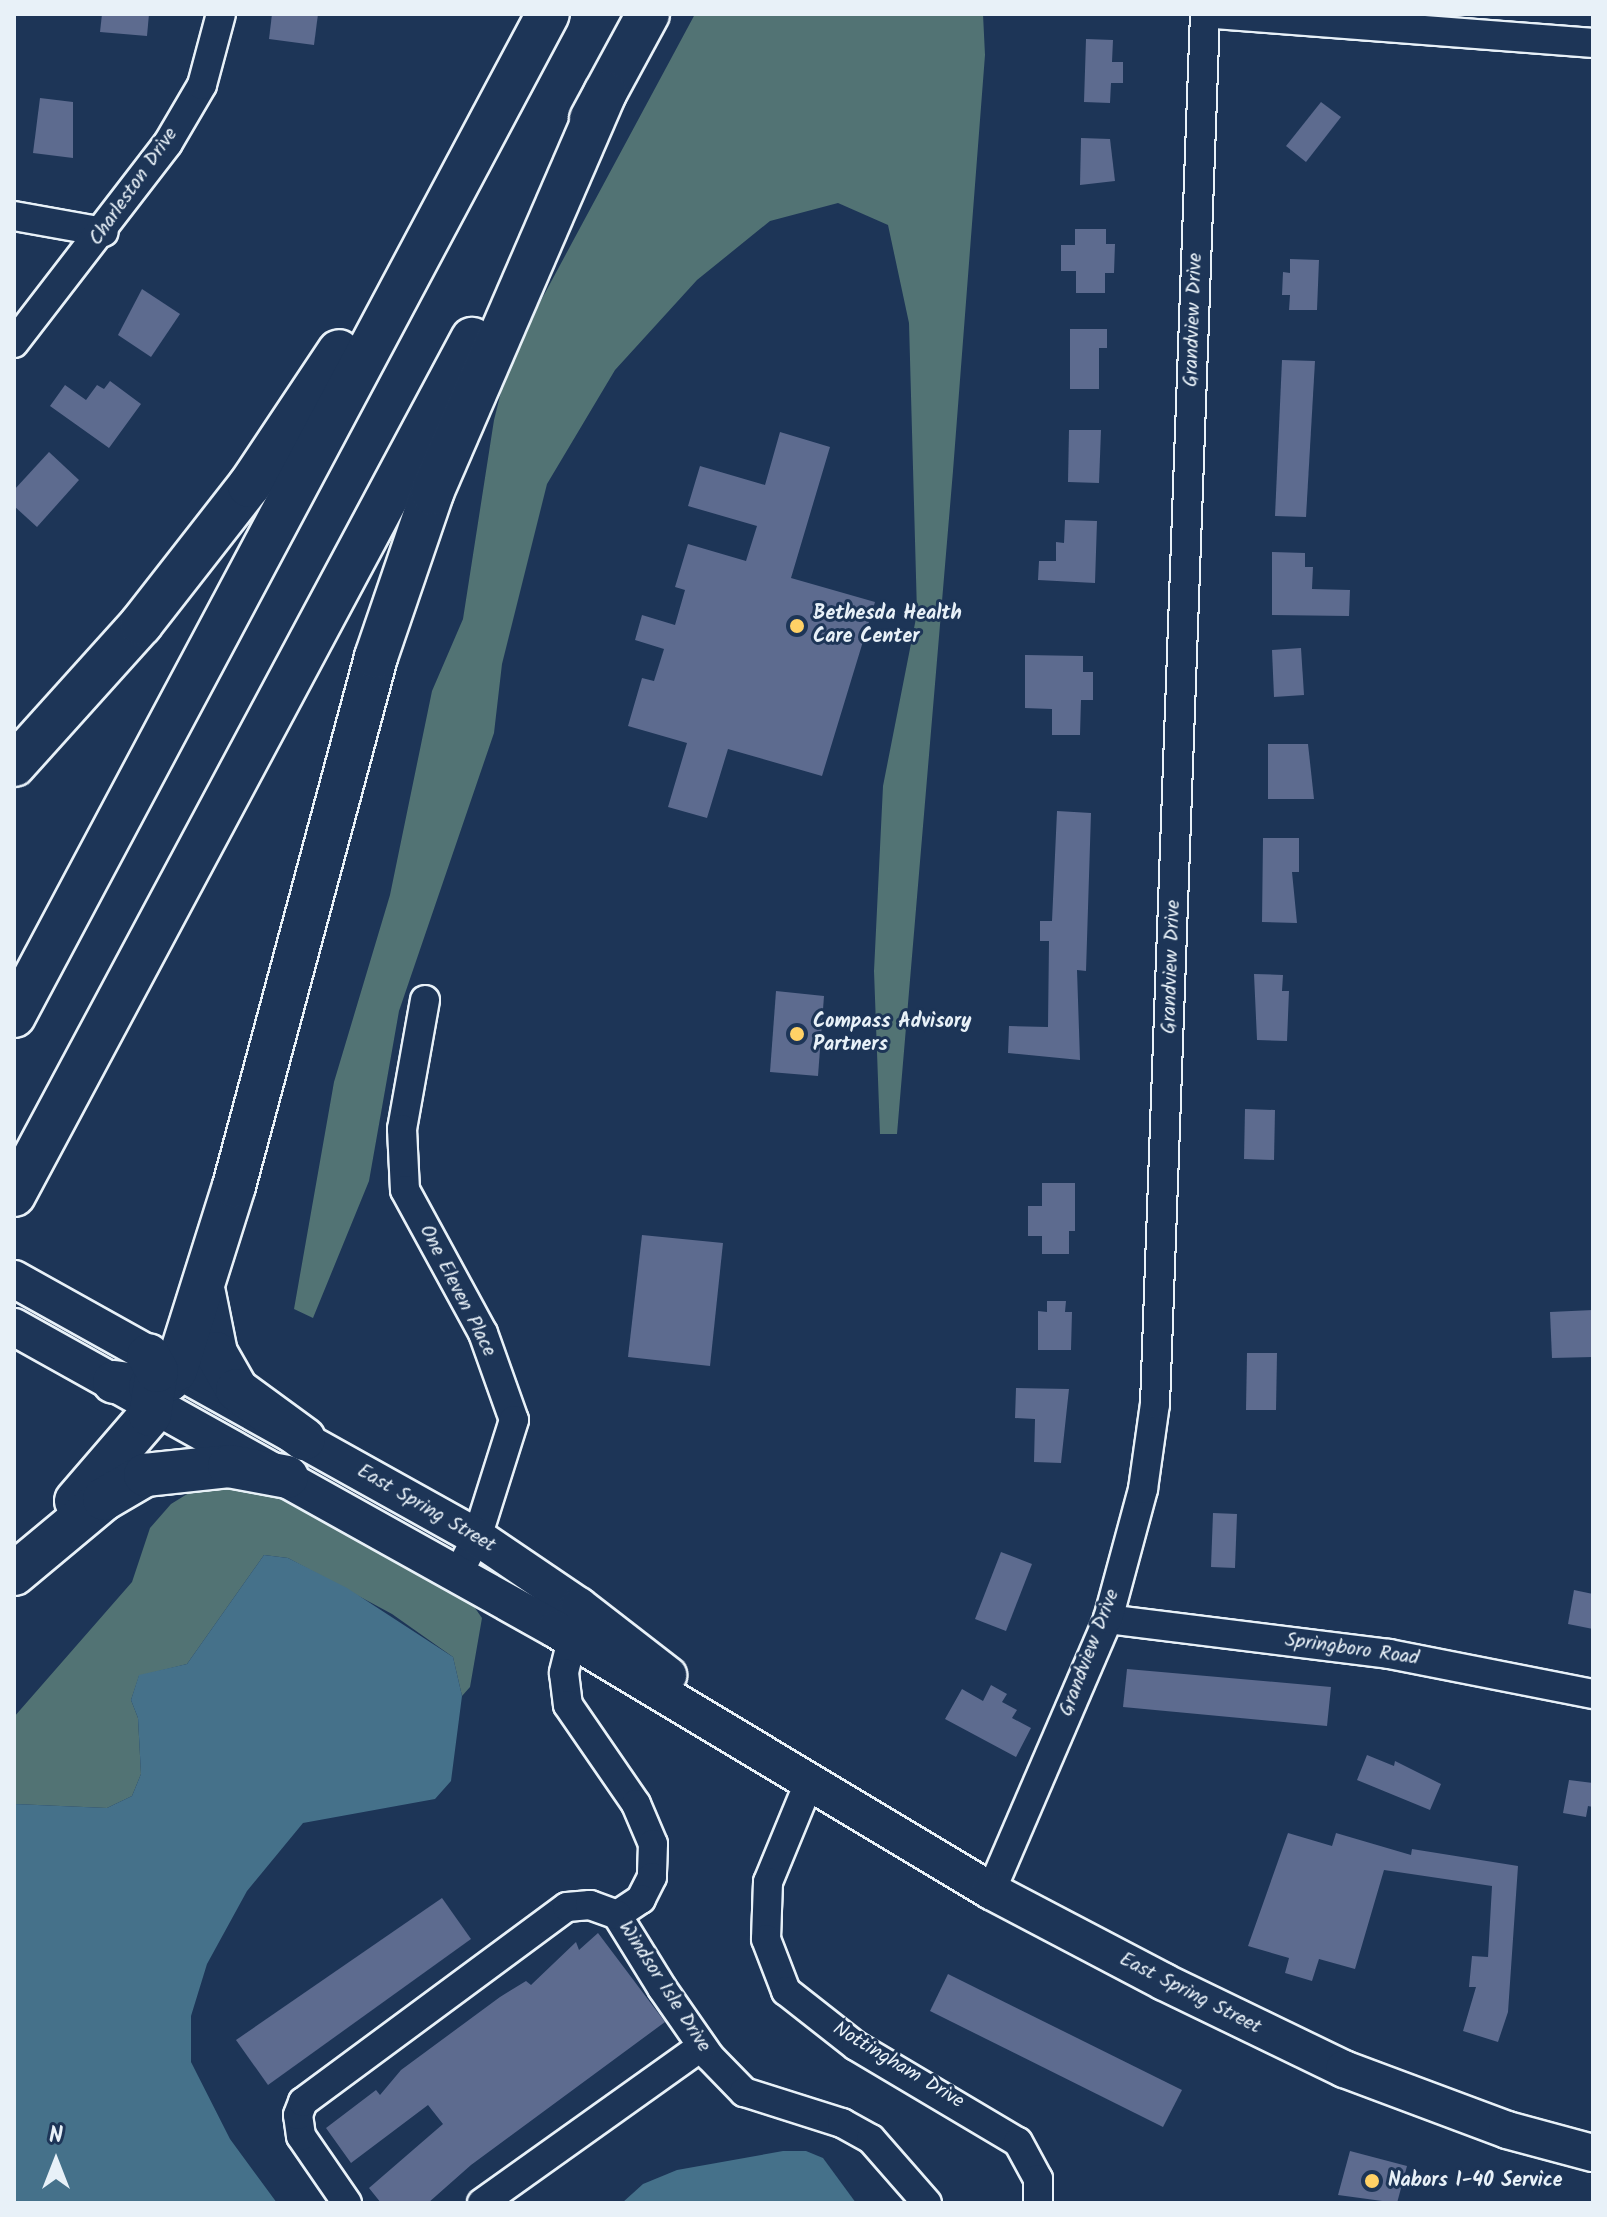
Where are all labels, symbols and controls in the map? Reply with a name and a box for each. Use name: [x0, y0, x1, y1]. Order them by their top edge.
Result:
street label: Charleston Drive: [85, 123, 183, 251]
street label: Grandview Drive: [1180, 252, 1208, 388]
place label: Bethesda Health Care Center: [813, 602, 962, 649]
marker: Bethesda Health Care Center: [788, 617, 806, 635]
street label: Grandview Drive: [1158, 899, 1186, 1035]
place label: Compass Advisory Partners: [813, 1010, 971, 1057]
marker: Compass Advisory Partners: [788, 1025, 806, 1043]
street label: One Eleven Place: [413, 1221, 501, 1361]
street label: East Spring Street: [353, 1460, 499, 1558]
street label: Grandview Drive: [1055, 1586, 1125, 1720]
street label: Springboro Road: [1283, 1629, 1421, 1671]
street label: Windsor Isle Drive: [613, 1917, 715, 2057]
street label: East Spring Street: [1115, 1948, 1265, 2040]
street label: Nottingham Drive: [828, 2017, 968, 2115]
text: N: [49, 2119, 63, 2154]
north arrow: [16, 2121, 96, 2201]
place label: Nabors I-40 Service: [1388, 2169, 1562, 2193]
marker: Nabors I-40 Service: [1363, 2172, 1381, 2190]

